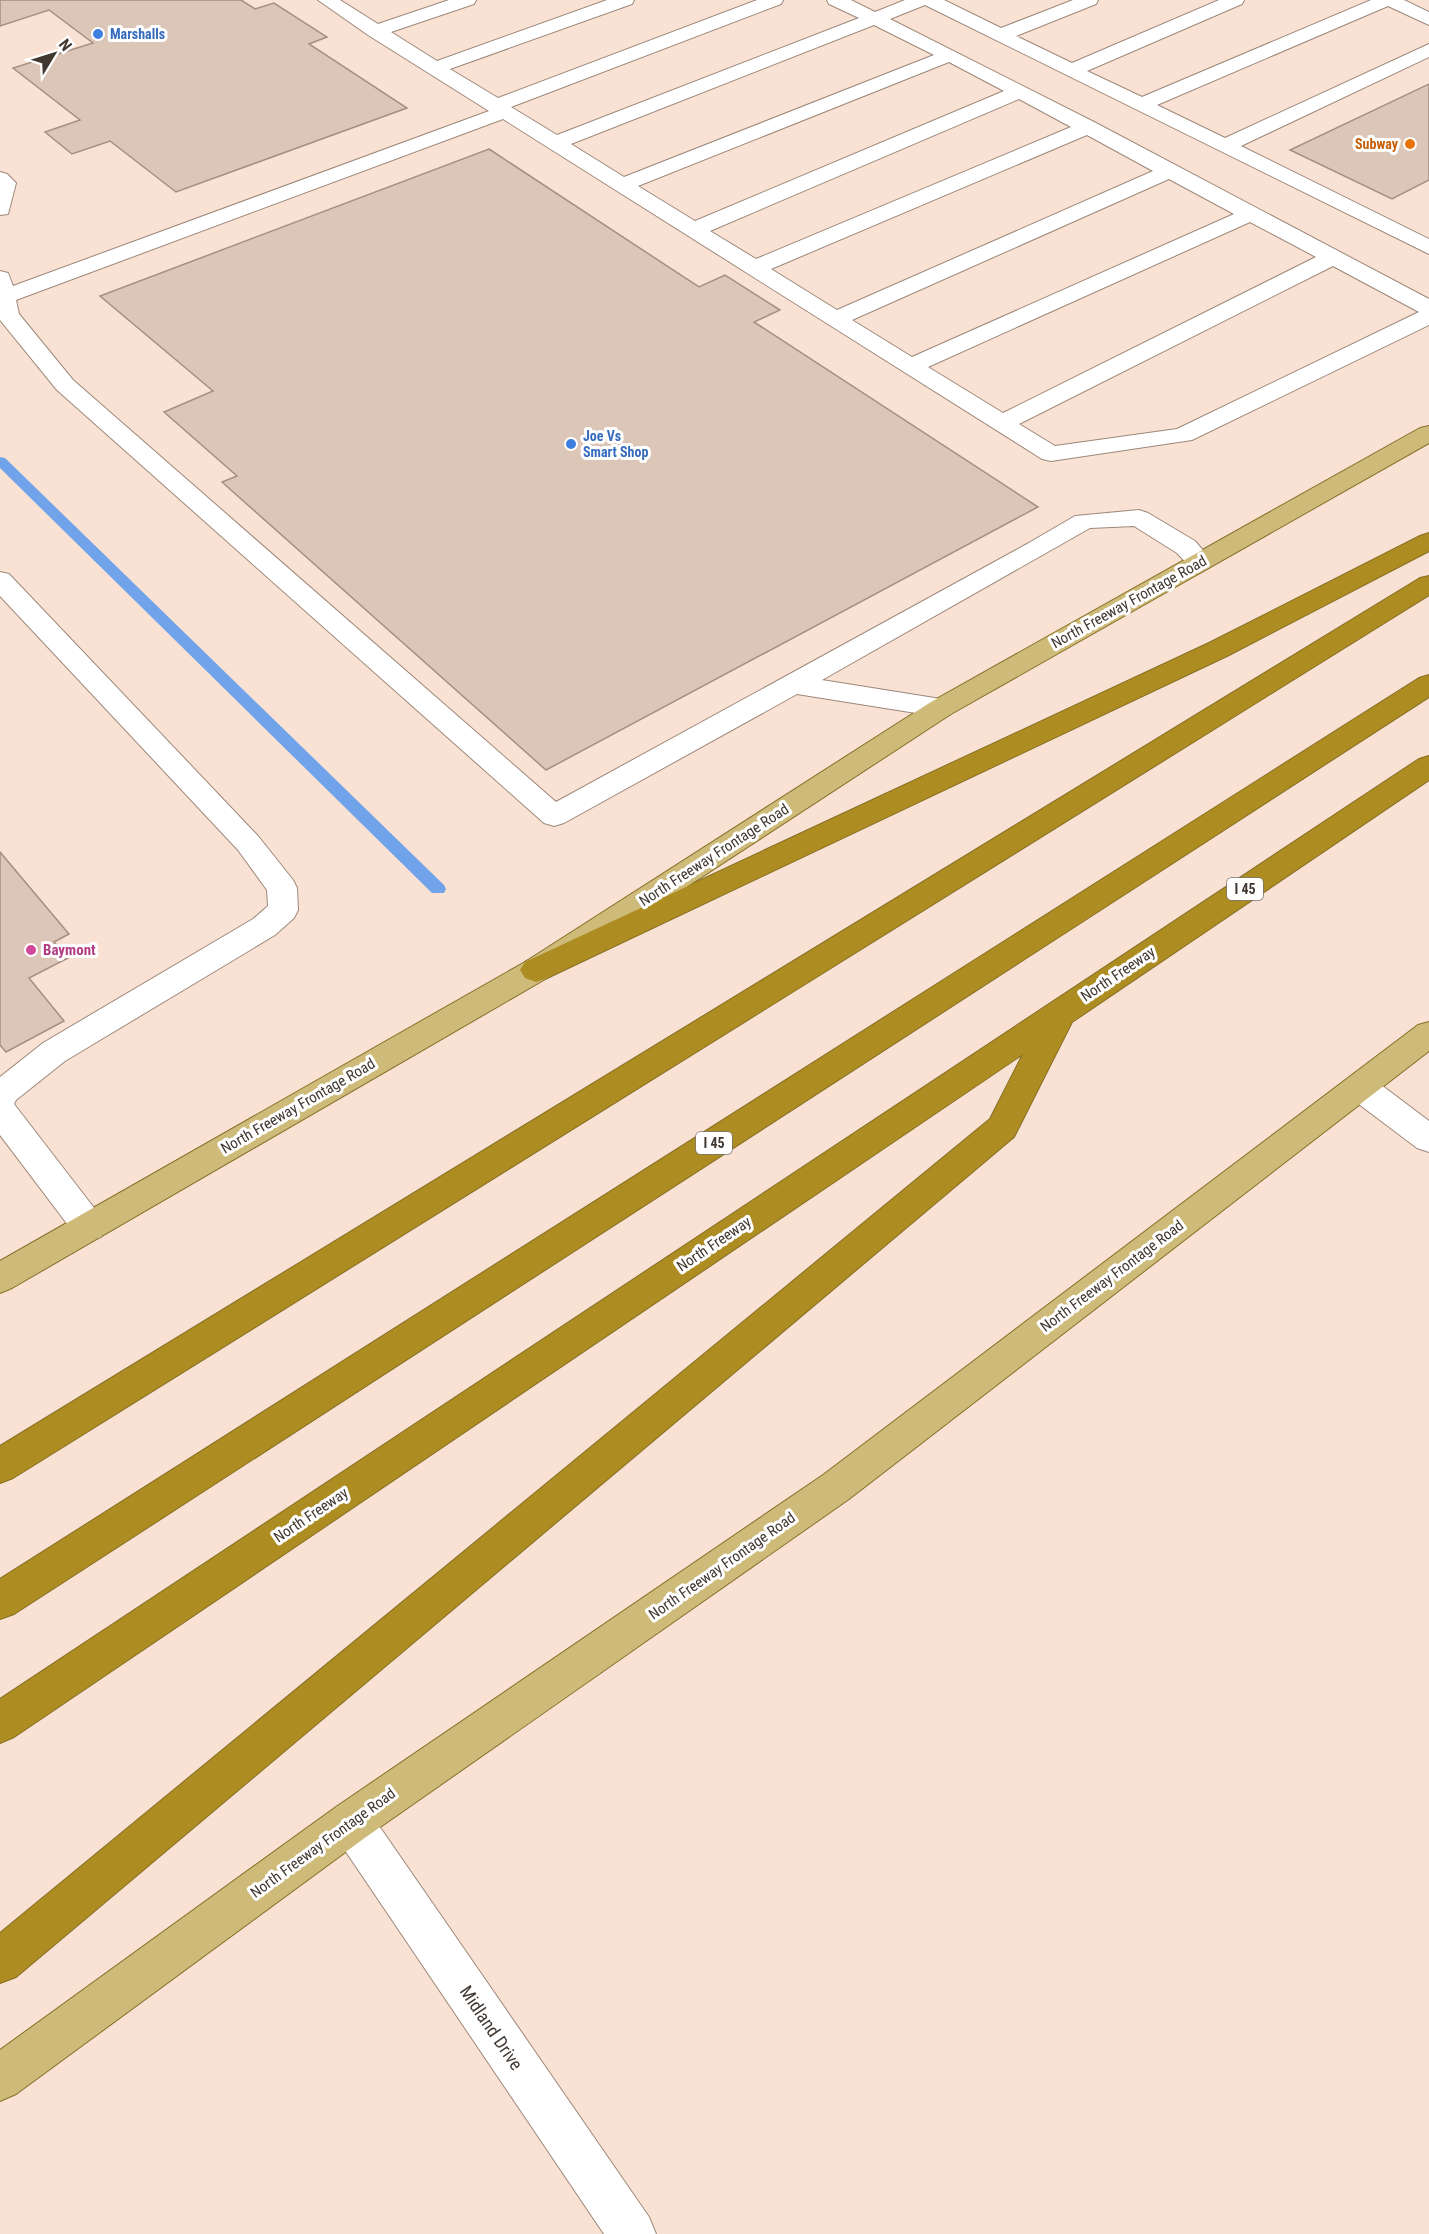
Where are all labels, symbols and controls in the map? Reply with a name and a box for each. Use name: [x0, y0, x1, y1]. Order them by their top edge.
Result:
north arrow: [24, 24, 84, 84]
place label: Marshalls: [110, 26, 165, 42]
marker: Marshalls: [91, 27, 105, 41]
text: N: [55, 35, 76, 55]
place label: Subway: [1355, 136, 1399, 152]
marker: Subway: [1403, 137, 1417, 151]
place label: Joe Vs Smart Shop: [583, 428, 648, 460]
marker: Joe Vs Smart Shop: [564, 437, 578, 451]
street label: North Freeway Frontage Road: [1048, 552, 1210, 652]
street label: North Freeway Frontage Road: [636, 800, 792, 910]
road number: I 45: [1227, 878, 1263, 900]
place label: Baymont: [43, 941, 96, 959]
marker: Baymont: [24, 943, 38, 957]
street label: North Freeway: [1078, 943, 1158, 1005]
street label: North Freeway Frontage Road: [218, 1055, 378, 1157]
road number: I 45: [696, 1132, 732, 1154]
street label: North Freeway: [674, 1213, 754, 1275]
street label: North Freeway Frontage Road: [1037, 1216, 1187, 1336]
street label: North Freeway: [271, 1484, 351, 1546]
street label: North Freeway Frontage Road: [645, 1509, 799, 1623]
street label: North Freeway Frontage Road: [247, 1784, 399, 1902]
street label: Midland Drive: [456, 1982, 527, 2074]

